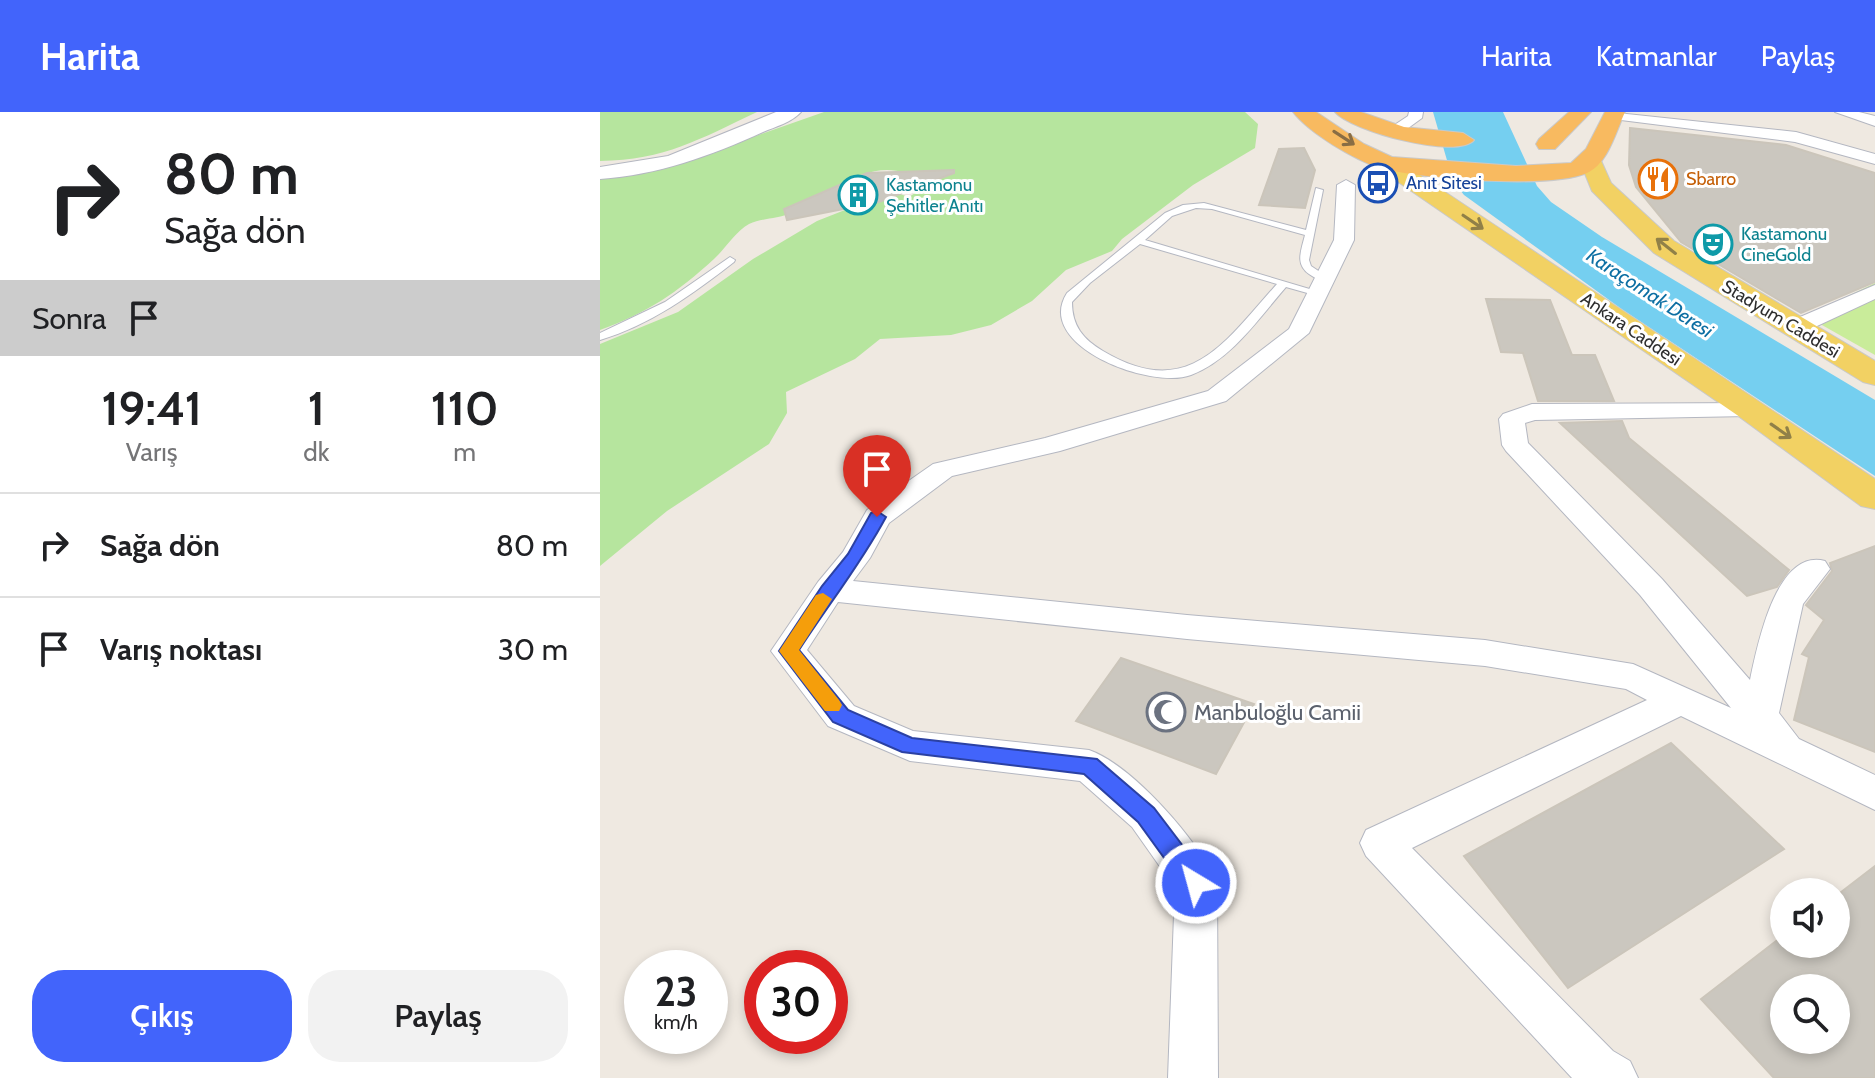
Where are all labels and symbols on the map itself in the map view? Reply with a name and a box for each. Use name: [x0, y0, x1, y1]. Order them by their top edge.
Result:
one-way arrow: [1332, 131, 1355, 147]
restaurant icon: Sbarro: [1637, 158, 1679, 200]
bus stop icon: Anıt Sitesi: [1357, 162, 1399, 204]
place label: Sbarro: [1686, 168, 1736, 190]
place label: Anıt Sitesi: [1406, 172, 1482, 194]
building icon: Kastamonu Şehitler Anıtı: [837, 174, 879, 216]
place label: Kastamonu Şehitler Anıtı: [886, 174, 983, 217]
one-way arrow: [1462, 214, 1484, 231]
theatre icon: Kastamonu CineGold: [1692, 223, 1734, 265]
place label: Kastamonu CineGold: [1741, 223, 1827, 266]
one-way arrow: [1655, 238, 1677, 255]
water label: Karaçomak Deresi: [1582, 243, 1718, 343]
street label: Stadyum Caddesi: [1718, 275, 1844, 363]
street label: Ankara Caddesi: [1577, 287, 1685, 371]
one-way arrow: [1770, 423, 1792, 439]
pin: [843, 435, 911, 517]
mosque icon: Manbuloğlu Camii: [1145, 691, 1187, 733]
place label: Manbuloğlu Camii: [1194, 699, 1361, 726]
position arrow: [1154, 841, 1238, 925]
speed limit sign: 30: [744, 950, 848, 1054]

